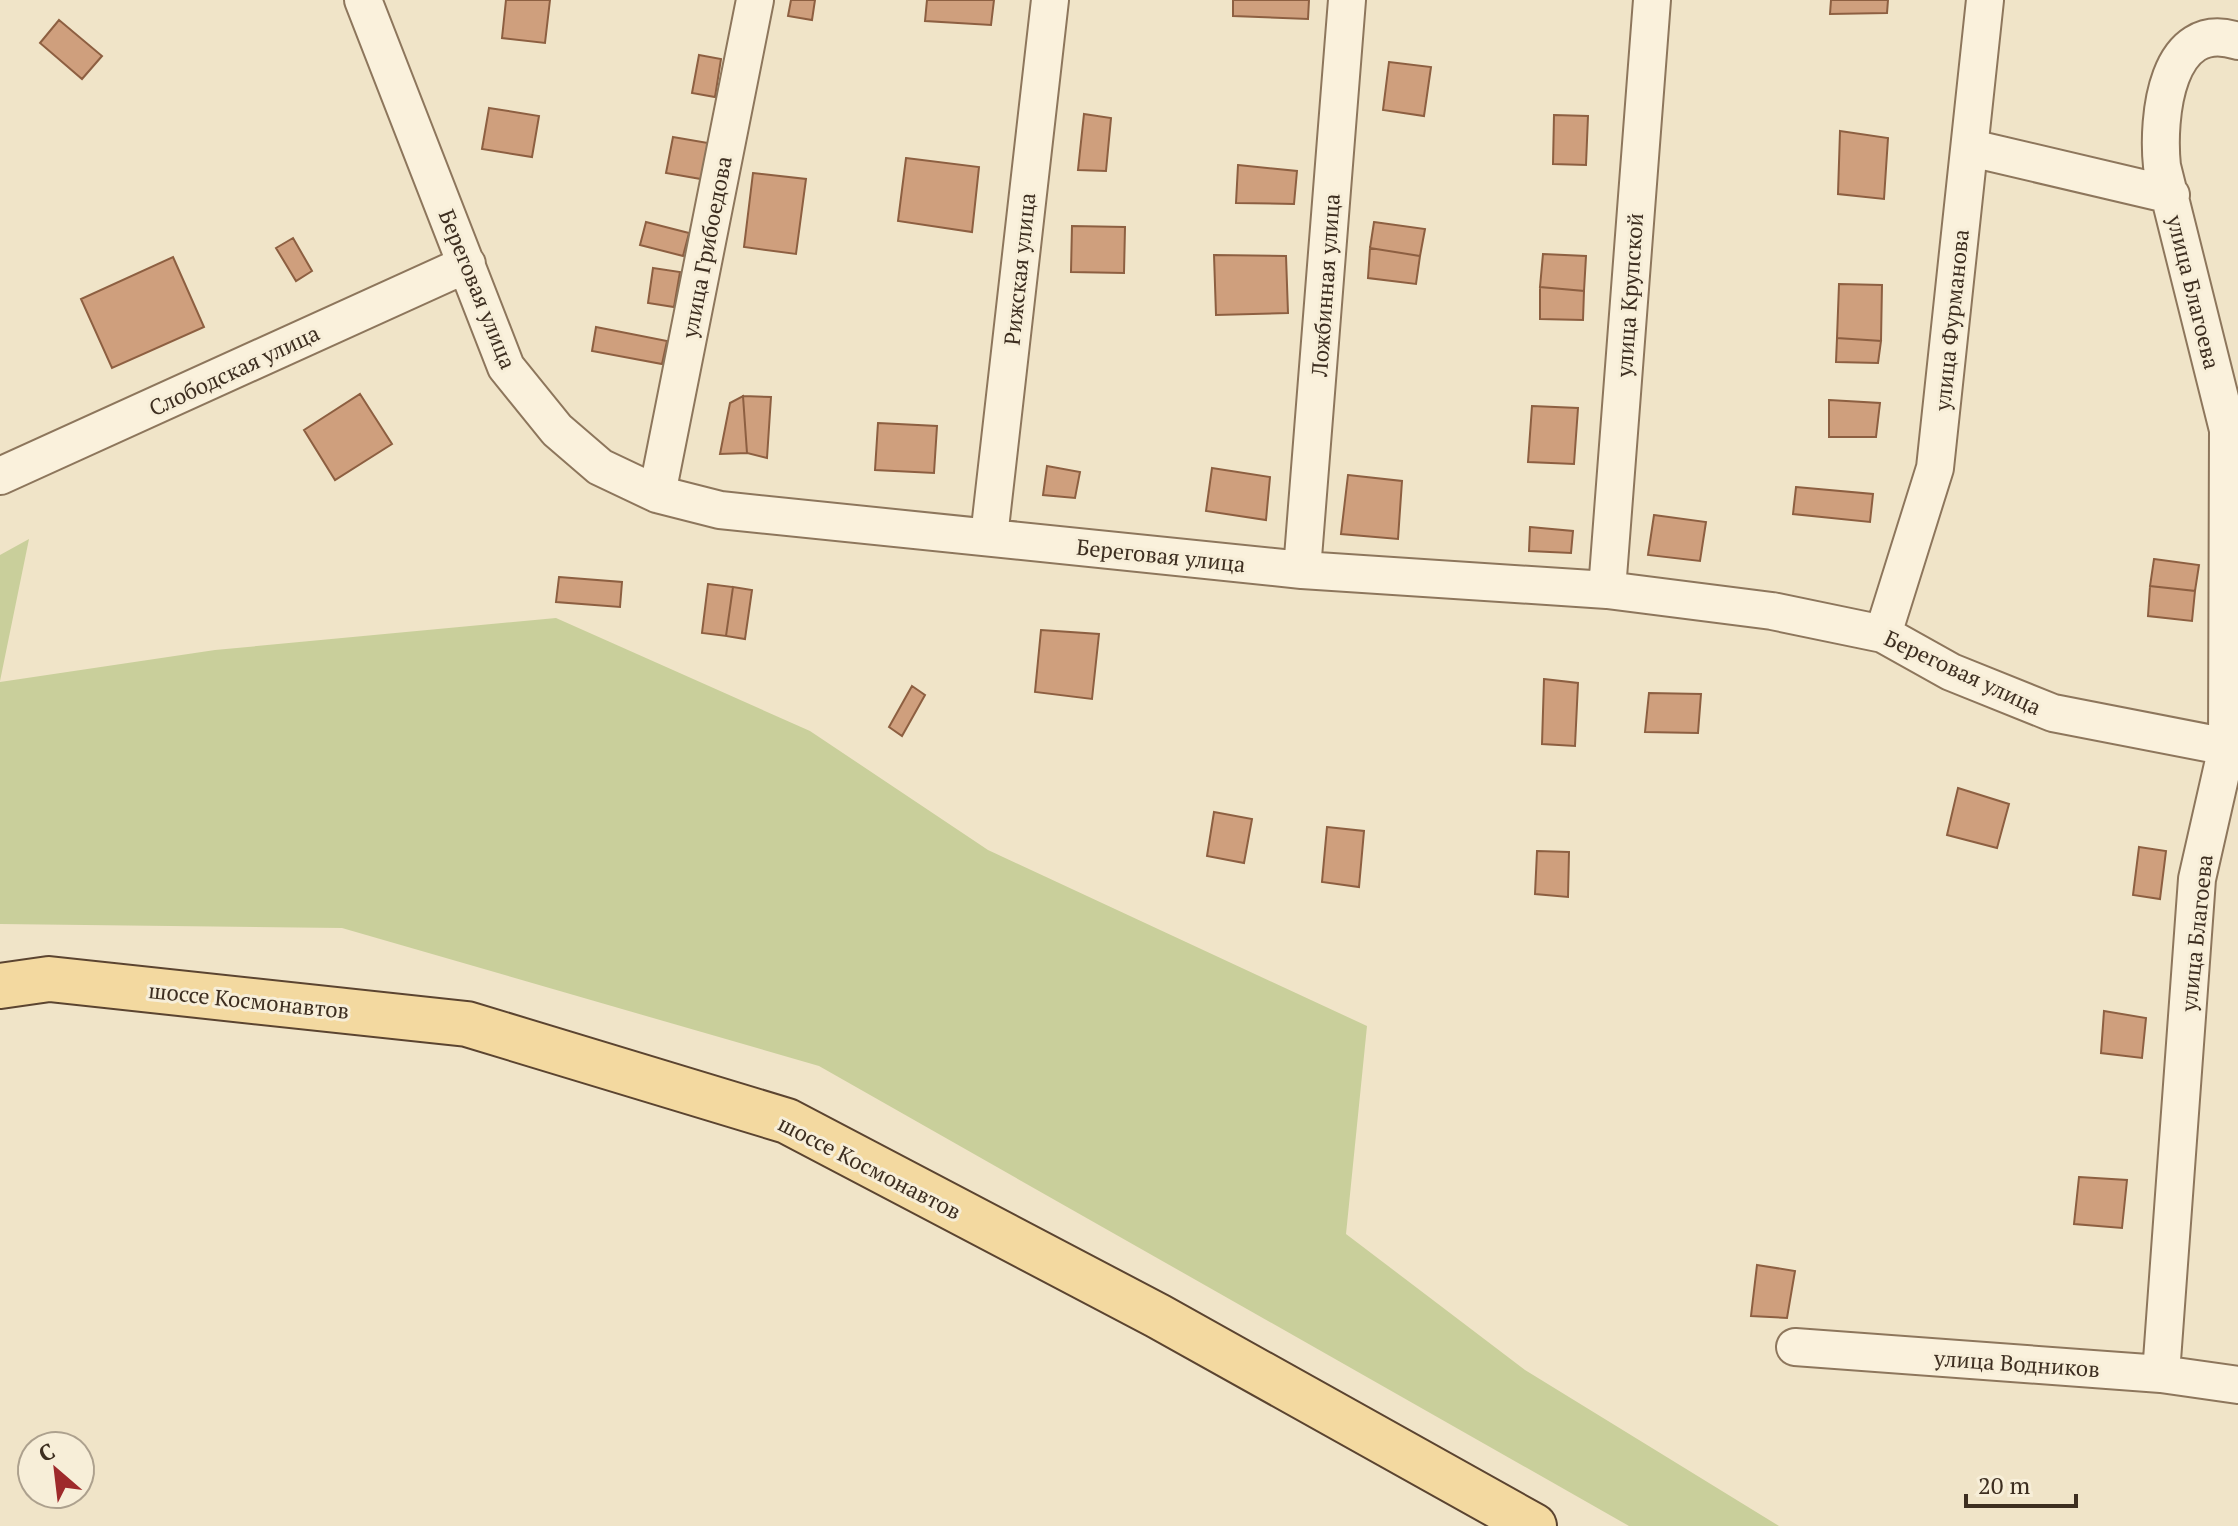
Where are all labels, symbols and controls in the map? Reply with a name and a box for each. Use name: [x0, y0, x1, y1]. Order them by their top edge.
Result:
street label: улица Грибоедова: [674, 154, 738, 341]
street label: Рижская улица: [997, 191, 1041, 347]
street label: Ложбинная улица: [1304, 193, 1346, 378]
street label: Береговая улица: [433, 205, 523, 373]
street label: улица Благоева: [2161, 211, 2227, 372]
street label: улица Крупской: [1609, 212, 1649, 379]
street label: улица Фурманова: [1927, 228, 1975, 413]
street label: Слободская улица: [144, 318, 324, 422]
street label: Береговая улица: [1075, 532, 1247, 578]
street label: Береговая улица: [1880, 623, 2046, 721]
street label: улица Благоева: [2173, 853, 2219, 1014]
street label: шоссе Космонавтов: [147, 975, 351, 1025]
street label: шоссе Космонавтов: [774, 1108, 966, 1226]
street label: улица Водников: [1932, 1343, 2101, 1383]
north arrow: [16, 1430, 96, 1510]
text: С: [33, 1436, 60, 1468]
scale bar: [1966, 1458, 2076, 1508]
text: 20 m: [1978, 1469, 2030, 1501]

